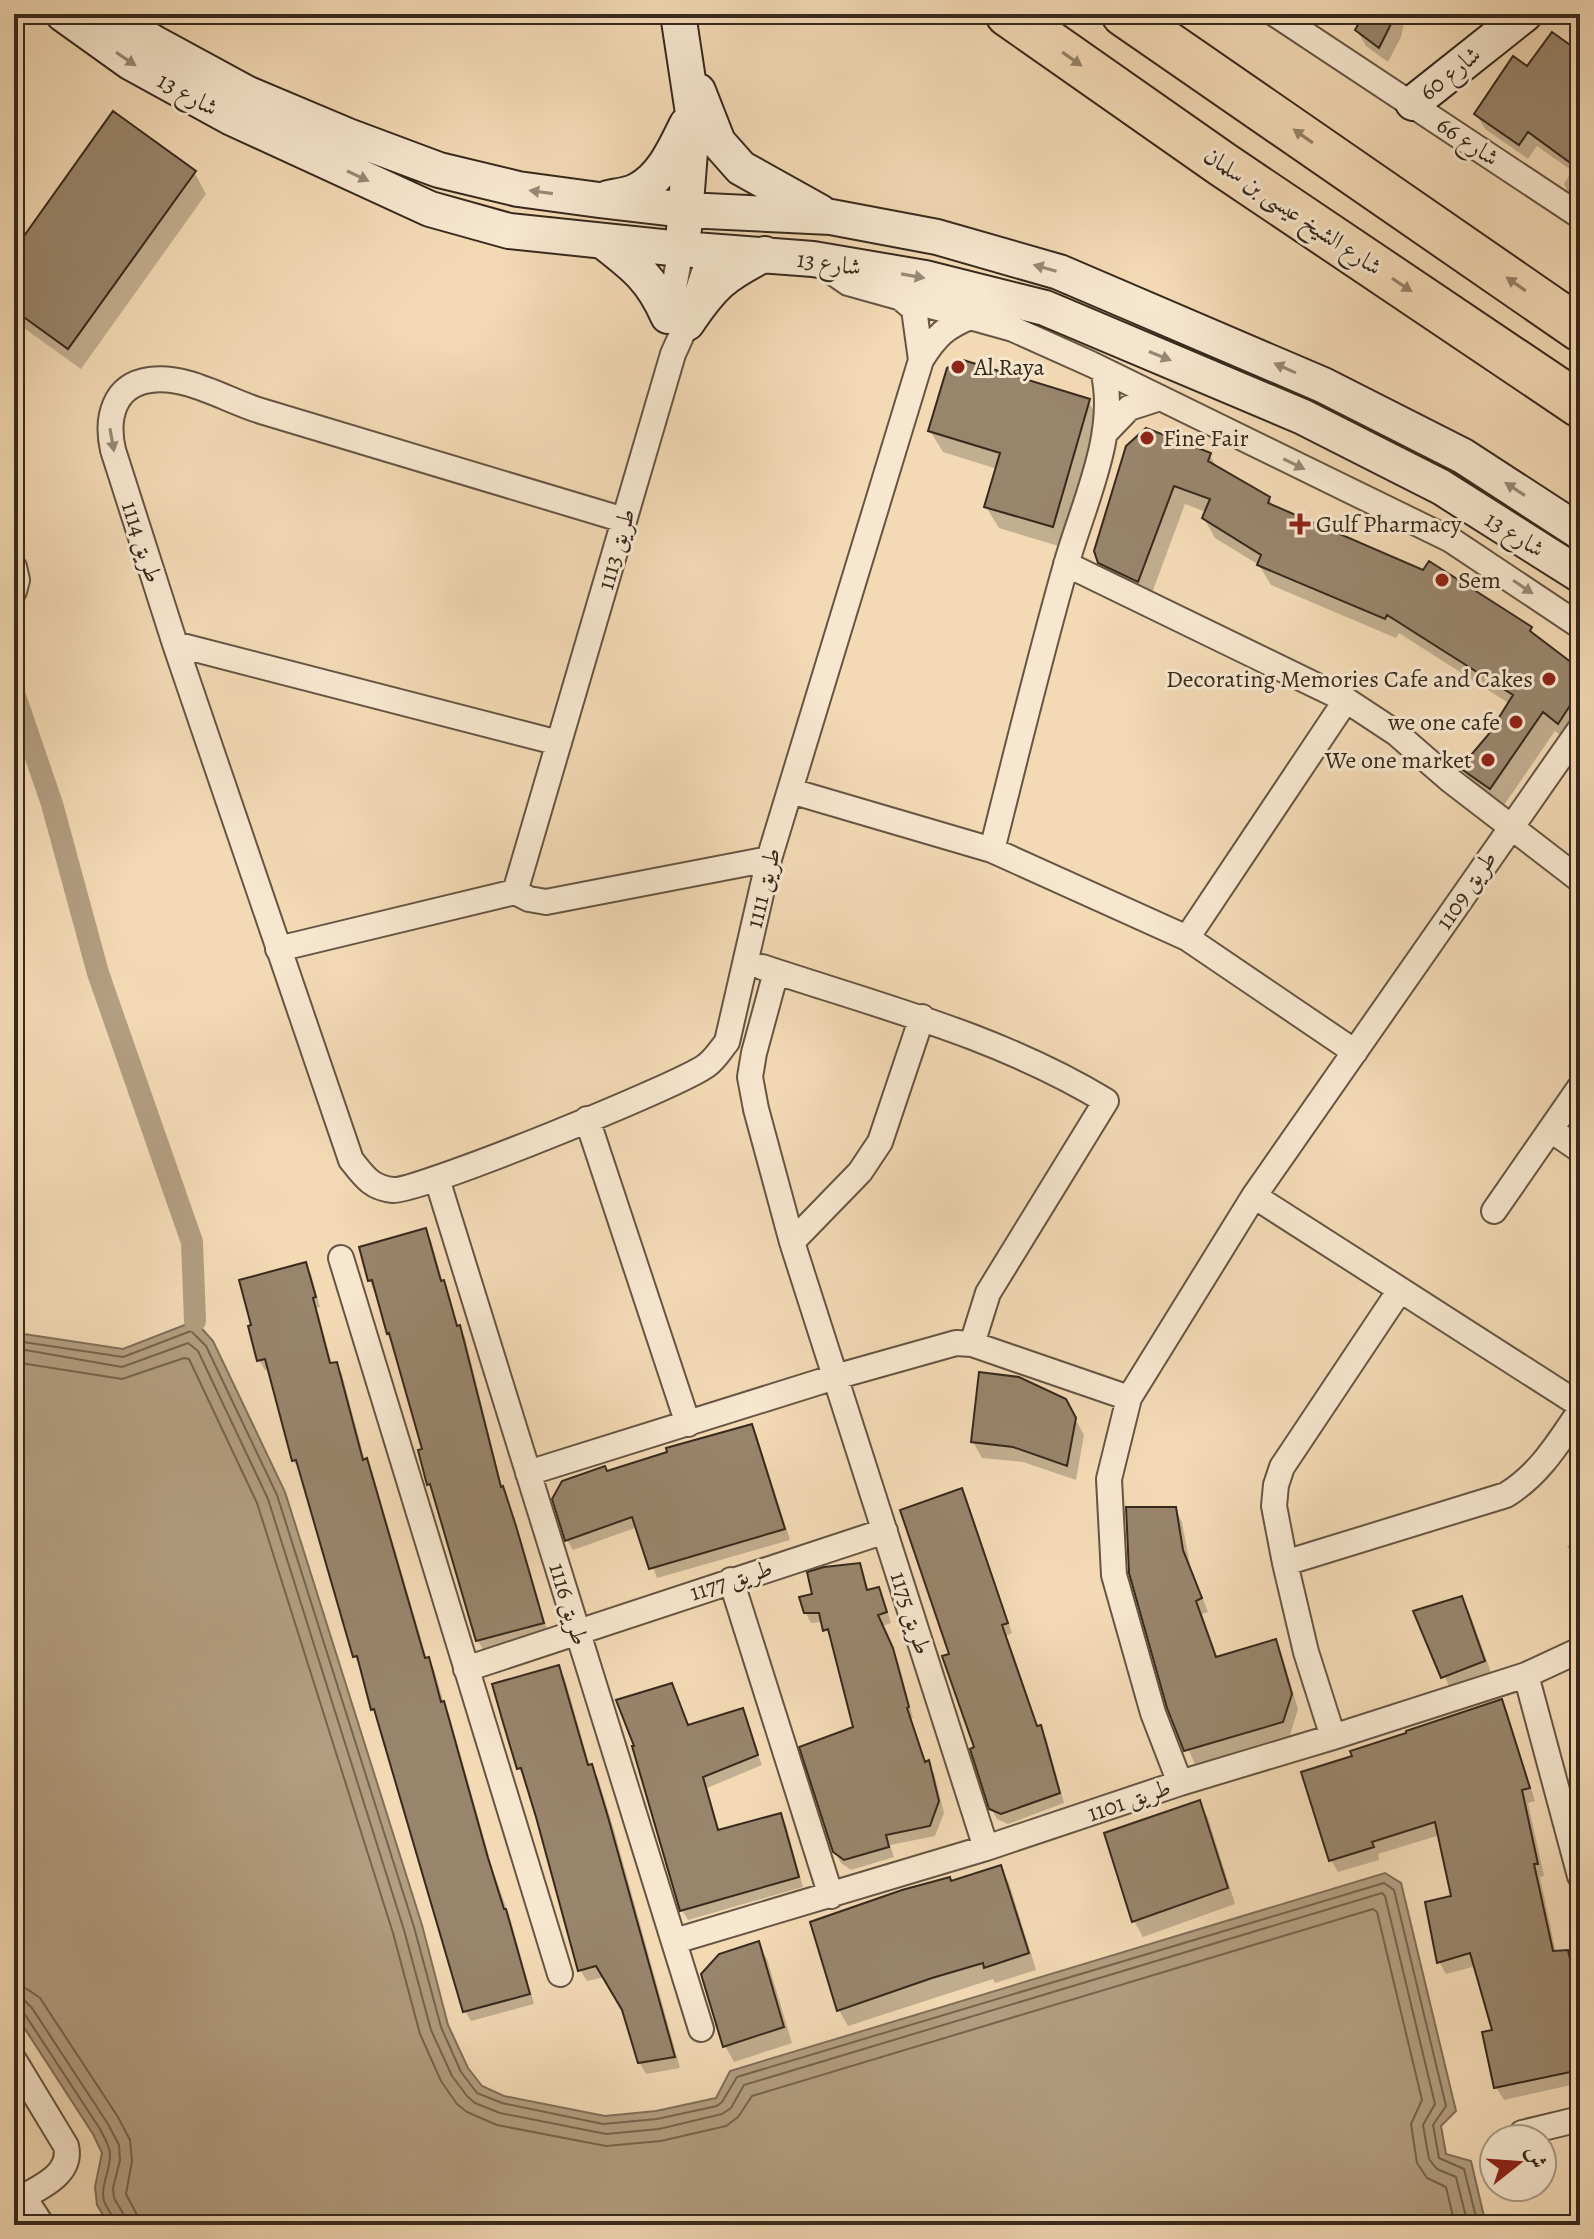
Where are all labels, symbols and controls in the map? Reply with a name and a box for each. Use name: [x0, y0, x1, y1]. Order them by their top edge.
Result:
street label: شارع 60: [1413, 38, 1490, 111]
one-way arrow: [116, 51, 137, 66]
one-way arrow: [1061, 51, 1082, 66]
street label: شارع 13: [150, 64, 224, 127]
street label: شارع 66: [1428, 109, 1505, 177]
one-way arrow: [1292, 129, 1313, 144]
street label: شارع الشيخ عيسى بن سلمان: [1195, 139, 1389, 287]
one-way arrow: [347, 169, 370, 183]
one-way arrow: [528, 185, 553, 198]
street label: شارع 13: [794, 243, 863, 287]
one-way arrow: [1033, 261, 1057, 274]
one-way arrow: [901, 270, 926, 283]
one-way arrow: [1391, 277, 1412, 292]
one-way arrow: [1505, 277, 1526, 292]
one-way arrow: [1148, 349, 1172, 362]
place label: Al Raya: [973, 351, 1045, 383]
marker: Al Raya: [949, 358, 967, 376]
one-way arrow: [1273, 361, 1297, 375]
place label: Fine Fair: [1163, 422, 1249, 454]
one-way arrow: [106, 427, 118, 452]
marker: Fine Fair: [1138, 429, 1156, 447]
one-way arrow: [1283, 457, 1306, 471]
one-way arrow: [1504, 482, 1525, 497]
street label: طريق 1114: [114, 497, 170, 587]
street label: شارع 13: [1477, 503, 1551, 568]
street label: طريق 1113: [589, 505, 643, 593]
place label: Gulf Pharmacy: [1316, 508, 1462, 540]
marker: Gulf Pharmacy: [1291, 515, 1309, 533]
place label: Sem: [1458, 564, 1501, 596]
marker: Sem: [1433, 571, 1451, 589]
one-way arrow: [1512, 580, 1534, 594]
place label: Decorating Memories Cafe and Cakes: [1166, 663, 1533, 695]
marker: Decorating Memories Cafe and Cakes: [1540, 670, 1558, 688]
place label: we one cafe: [1387, 706, 1500, 738]
marker: we one cafe: [1507, 713, 1525, 731]
place label: We one market: [1324, 744, 1472, 776]
marker: We one market: [1479, 751, 1497, 769]
street label: طريق 1109: [1428, 844, 1504, 936]
street label: طريق 1111: [738, 845, 788, 931]
street label: طريق 1177: [686, 1552, 776, 1608]
street label: طريق 1116: [541, 1559, 597, 1649]
street label: طريق 1175: [883, 1567, 939, 1659]
street label: طريق 1101: [1083, 1771, 1175, 1829]
north arrow: [1478, 2123, 1558, 2203]
text: ش: [1519, 2143, 1554, 2172]

